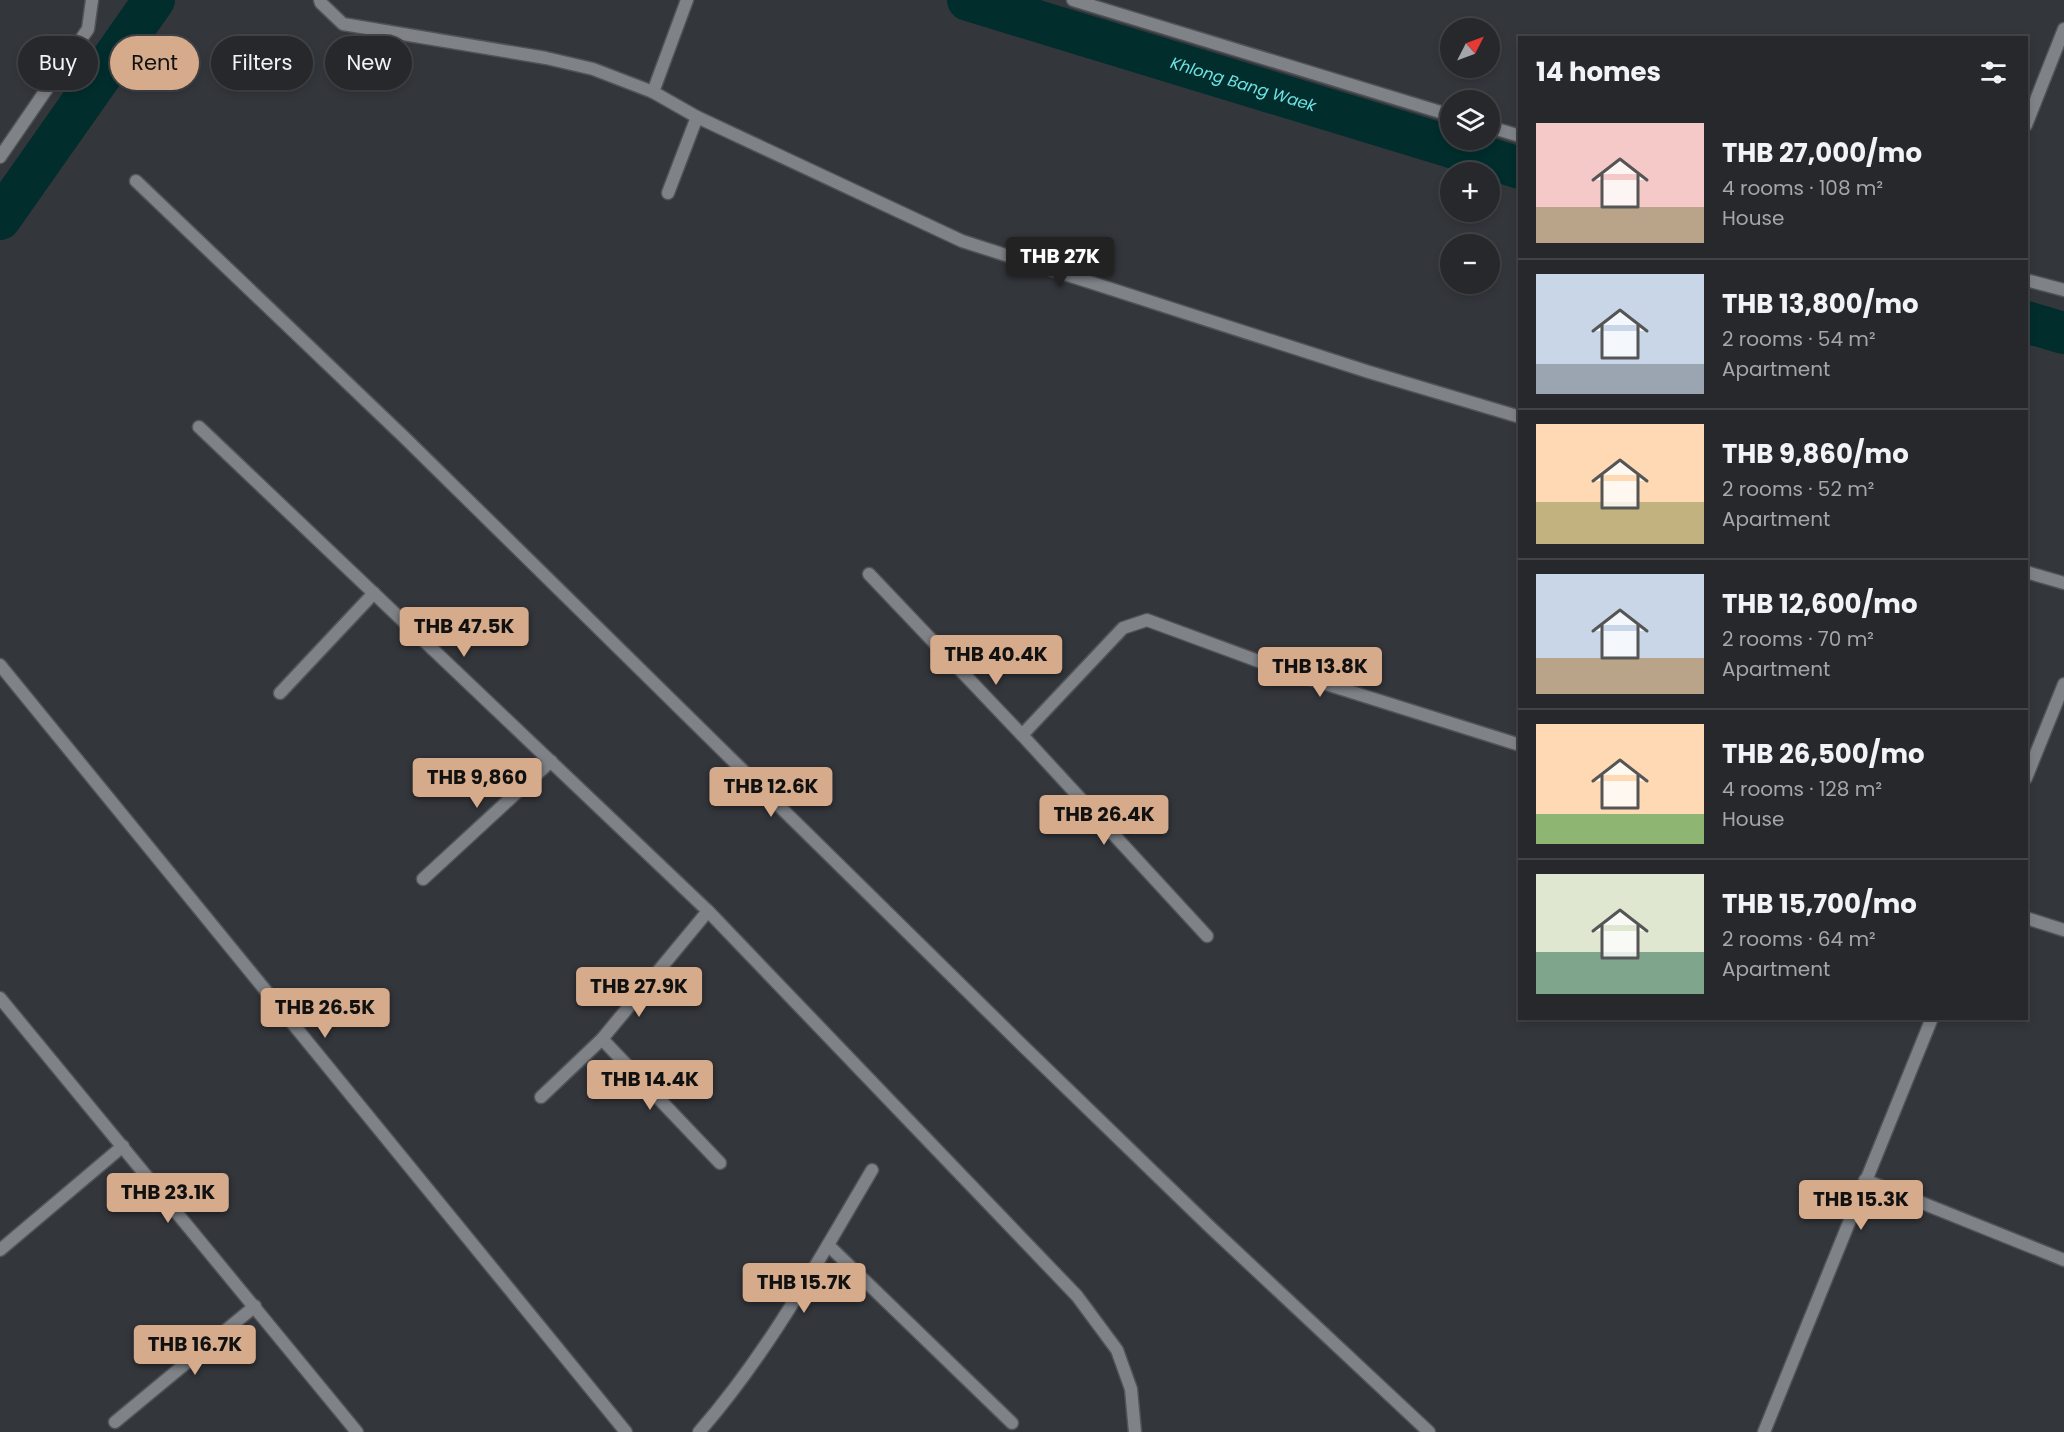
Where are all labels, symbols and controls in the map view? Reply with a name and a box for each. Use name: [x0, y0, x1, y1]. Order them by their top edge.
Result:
north arrow: [1440, 18, 1500, 78]
map controls: [1440, 18, 1500, 294]
chip: Buy: [18, 36, 98, 90]
chip: Rent: [110, 36, 199, 90]
chip: Filters: [211, 36, 313, 90]
chip: New: [325, 36, 412, 90]
water label: Khlong Bang Waek: [1168, 51, 1320, 117]
text: 14 homes: [1536, 54, 1661, 90]
icon: filters: [1977, 56, 2010, 89]
button: layers: [1440, 90, 1500, 150]
text: THB 27,000/mo: [1722, 135, 1922, 171]
icon: home: [1584, 147, 1656, 219]
button: +: [1440, 162, 1500, 222]
text: 4 rooms · 108 m²: [1722, 174, 1883, 202]
text: House: [1722, 204, 1784, 232]
button: −: [1440, 234, 1500, 294]
pin: THB 27K: [1005, 237, 1115, 288]
text: THB 27K: [1020, 242, 1100, 270]
text: THB 13,800/mo: [1722, 286, 1919, 322]
icon: home: [1584, 298, 1656, 370]
text: 2 rooms · 54 m²: [1722, 325, 1876, 353]
text: Apartment: [1722, 355, 1830, 383]
text: THB 9,860/mo: [1722, 436, 1909, 472]
icon: home: [1584, 448, 1656, 520]
text: 2 rooms · 52 m²: [1722, 475, 1874, 503]
text: Apartment: [1722, 505, 1830, 533]
text: THB 12,600/mo: [1722, 586, 1917, 622]
icon: home: [1584, 598, 1656, 670]
pin: THB 47.5K: [395, 607, 533, 658]
text: THB 47.5K: [414, 612, 514, 640]
text: 2 rooms · 70 m²: [1722, 625, 1874, 653]
pin: THB 40.4K: [927, 635, 1065, 686]
text: THB 40.4K: [944, 640, 1048, 668]
pin: THB 13.8K: [1251, 647, 1389, 698]
text: THB 13.8K: [1272, 652, 1368, 680]
text: Apartment: [1722, 655, 1830, 683]
text: THB 26,500/mo: [1722, 736, 1925, 772]
icon: home: [1584, 748, 1656, 820]
pin: THB 9,860: [408, 758, 546, 809]
text: THB 9,860: [427, 763, 527, 791]
pin: THB 12.6K: [702, 767, 840, 818]
text: THB 12.6K: [723, 772, 819, 800]
text: 4 rooms · 128 m²: [1722, 775, 1882, 803]
pin: THB 26.4K: [1035, 795, 1173, 846]
text: THB 26.4K: [1053, 800, 1155, 828]
text: House: [1722, 805, 1784, 833]
text: THB 15,700/mo: [1722, 886, 1917, 922]
icon: home: [1584, 898, 1656, 970]
text: 2 rooms · 64 m²: [1722, 925, 1876, 953]
text: Apartment: [1722, 955, 1830, 983]
pin: THB 27.9K: [570, 967, 708, 1018]
text: THB 27.9K: [590, 972, 688, 1000]
pin: THB 26.5K: [256, 988, 394, 1039]
text: THB 26.5K: [275, 993, 375, 1021]
pin: THB 14.4K: [581, 1060, 719, 1111]
text: THB 14.4K: [601, 1065, 699, 1093]
pin: THB 23.1K: [99, 1173, 237, 1224]
text: THB 23.1K: [121, 1178, 215, 1206]
pin: THB 15.3K: [1792, 1180, 1930, 1231]
text: THB 15.3K: [1813, 1185, 1909, 1213]
pin: THB 15.7K: [735, 1263, 873, 1314]
text: THB 15.7K: [757, 1268, 851, 1296]
pin: THB 16.7K: [126, 1325, 264, 1376]
text: THB 16.7K: [148, 1330, 242, 1358]

